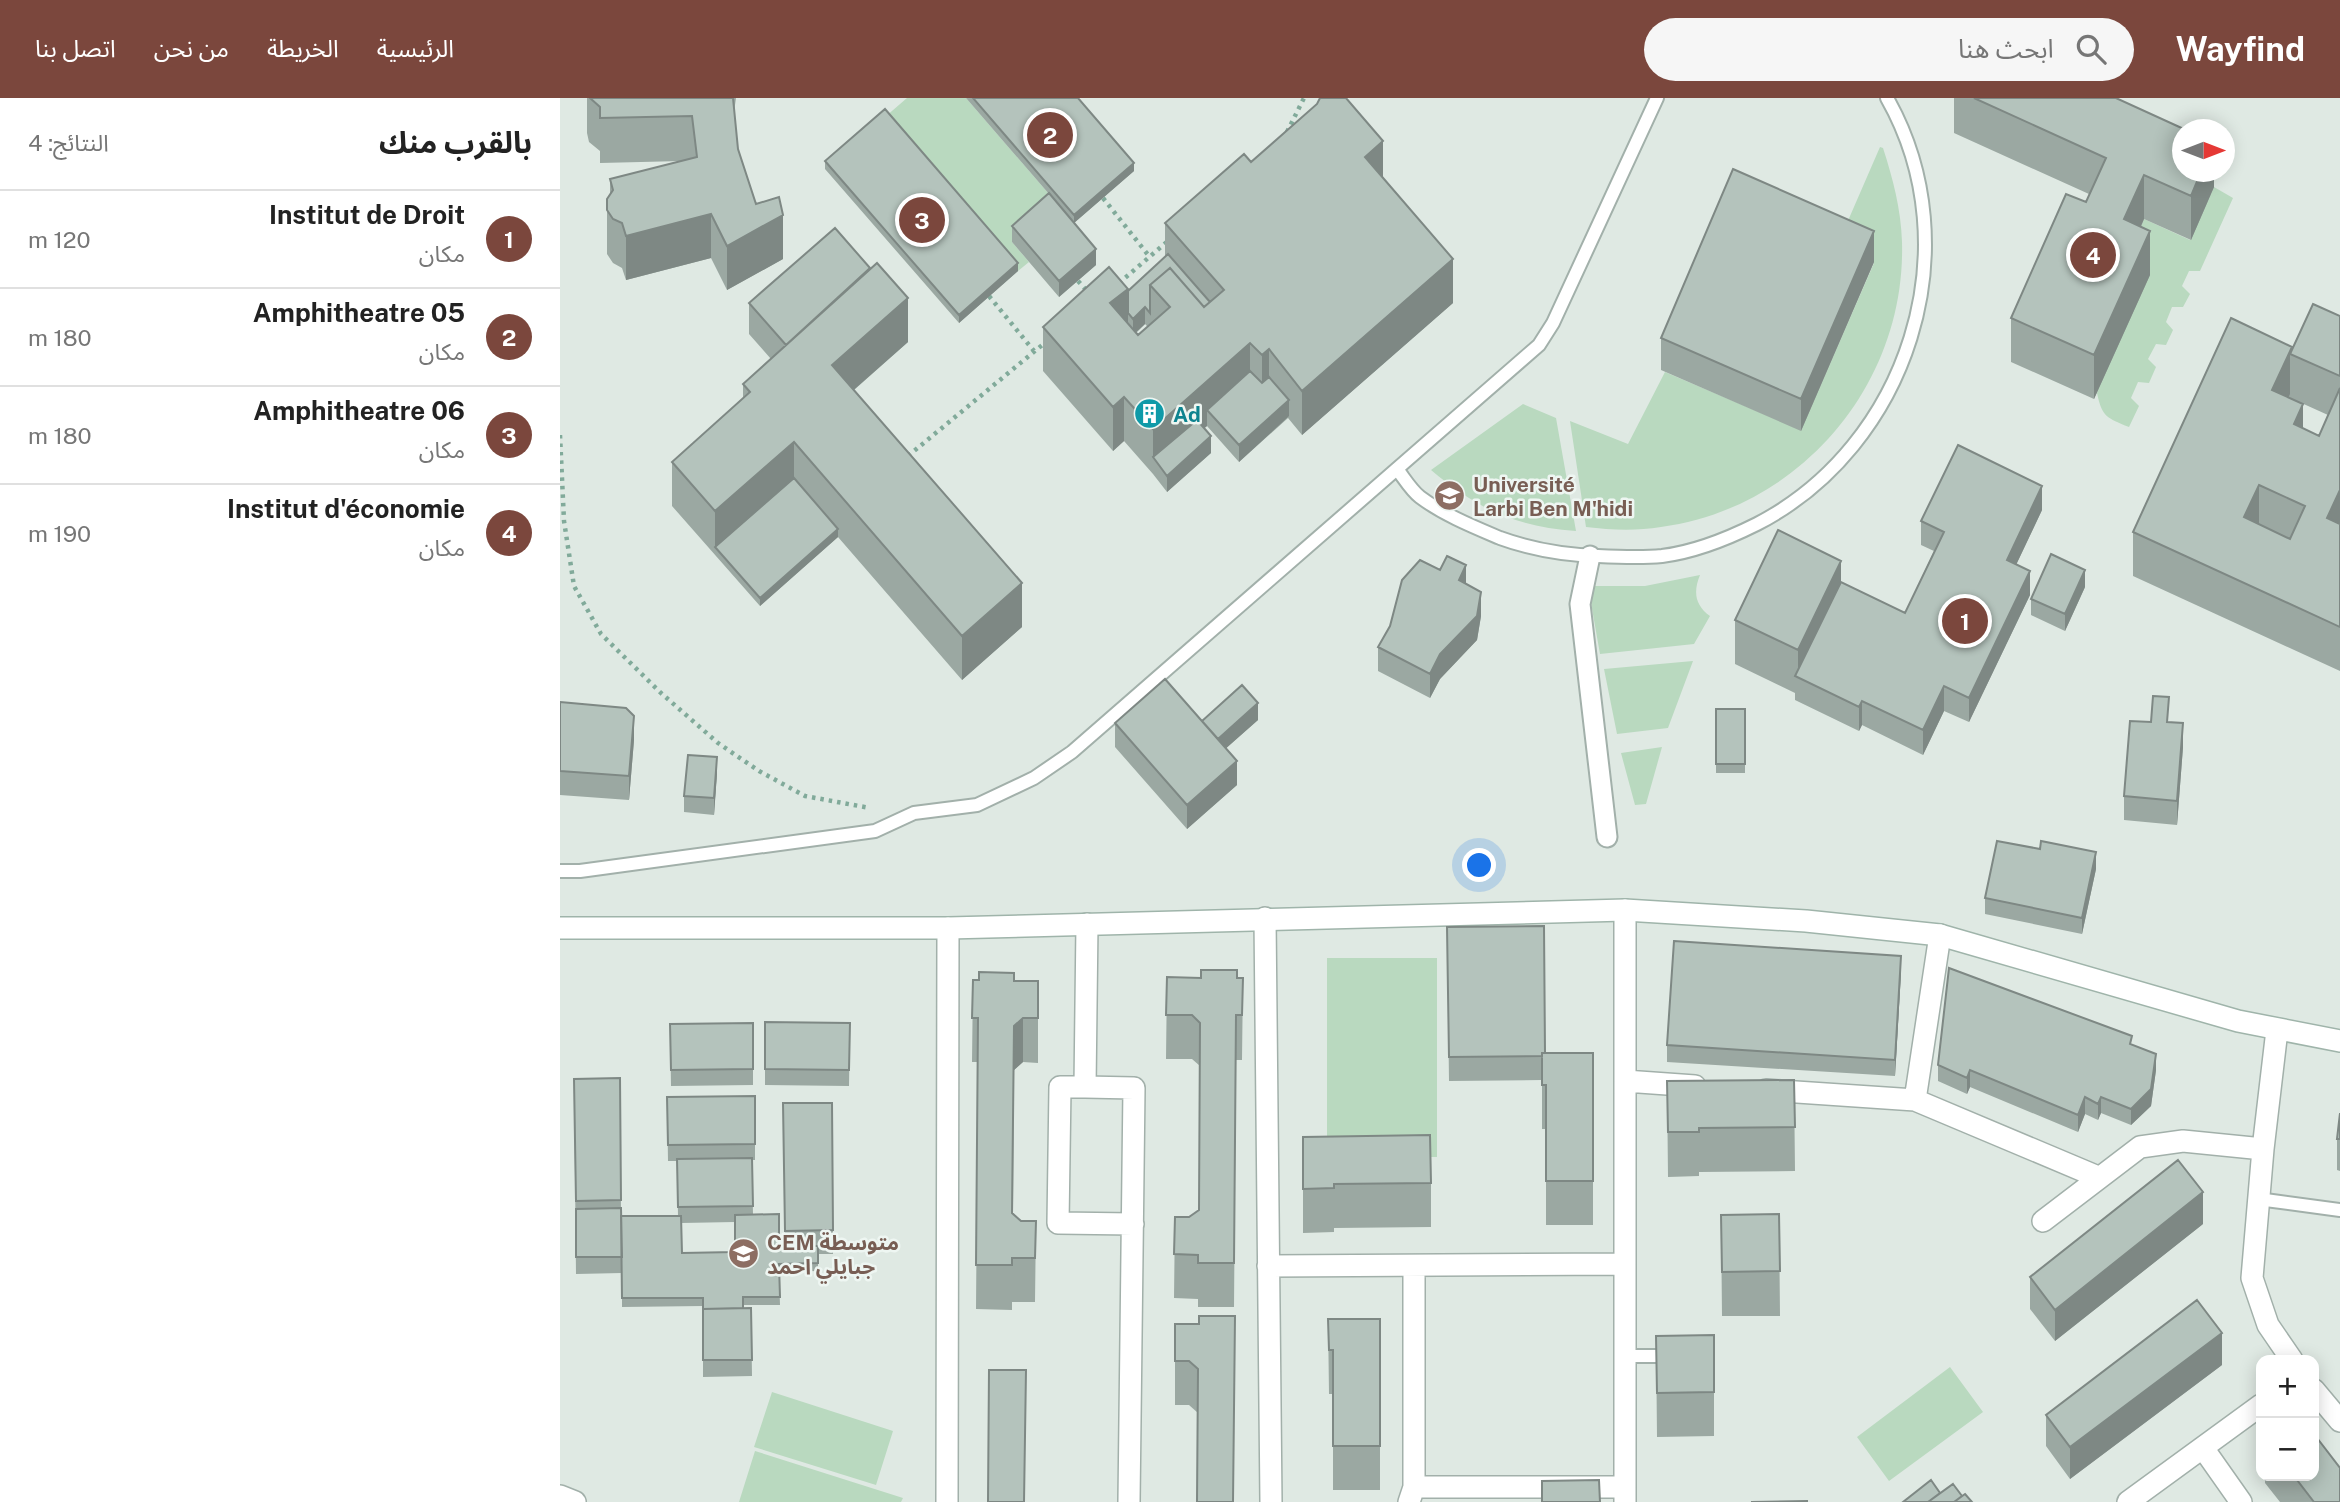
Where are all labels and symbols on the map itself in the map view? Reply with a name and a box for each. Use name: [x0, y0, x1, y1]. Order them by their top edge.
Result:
pin: 2: [1027, 109, 1073, 161]
north arrow: [2172, 119, 2235, 182]
pin: 3: [899, 194, 945, 246]
pin: 4: [2070, 229, 2116, 281]
building icon: Ad: [1133, 397, 1167, 431]
place label: Ad: [1173, 402, 1201, 427]
place label: Université Larbi Ben M'hidi: [1473, 472, 1633, 521]
school or university icon: Université Larbi Ben M'hidi: [1433, 479, 1467, 513]
pin: 1: [1942, 595, 1988, 647]
your location: [1462, 848, 1496, 882]
place label: CEM متوسطة جبايلي احمد: [767, 1230, 899, 1283]
school or university icon: CEM متوسطة جبايلي احمد: [727, 1237, 761, 1271]

